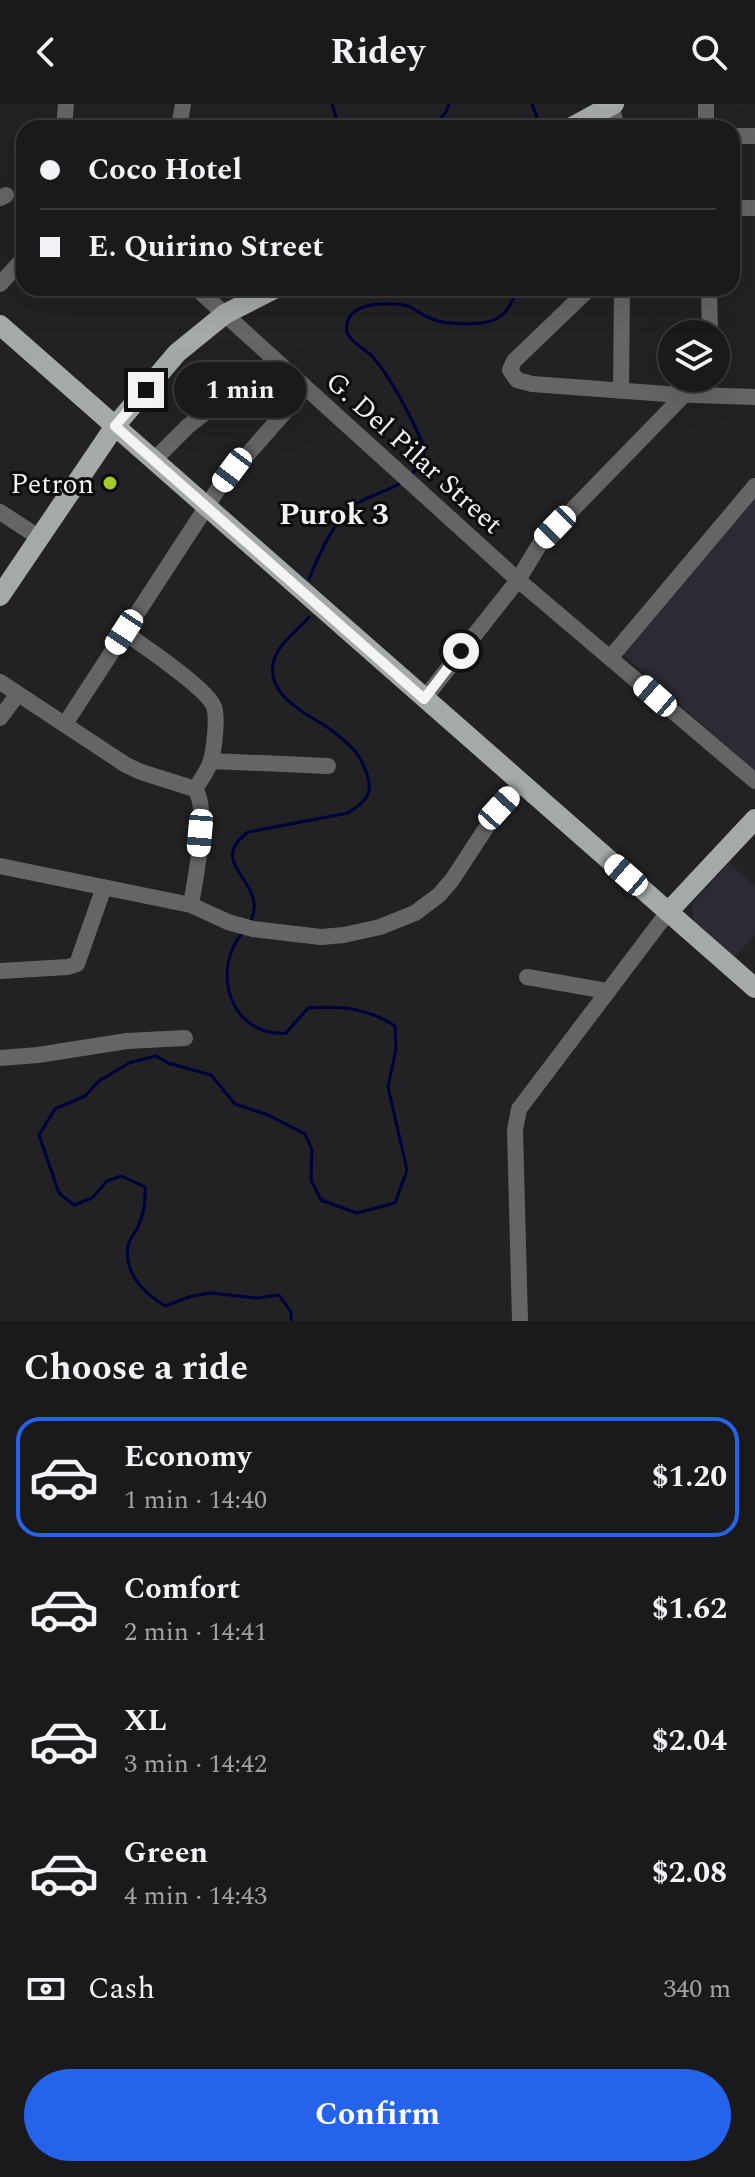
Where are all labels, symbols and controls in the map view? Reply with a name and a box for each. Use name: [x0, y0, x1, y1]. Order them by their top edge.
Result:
text: Ridey: [330, 25, 425, 80]
icon: back: [24, 30, 68, 74]
icon: search: [687, 30, 731, 74]
text: Coco Hotel: [88, 147, 242, 193]
text: E. Quirino Street: [88, 224, 324, 270]
map controls: [658, 320, 730, 392]
button: layers: [658, 320, 730, 392]
street label: G. Del Pilar Street: [316, 361, 512, 545]
callout: 1 min: [174, 362, 306, 418]
text: 1 min: [205, 370, 275, 410]
route end: [128, 372, 164, 408]
car: [208, 444, 256, 496]
place label: Petron: [10, 463, 94, 506]
marker: Petron: [101, 474, 119, 492]
district label: Purok 3: [279, 492, 389, 538]
car: [530, 501, 580, 553]
car: [101, 605, 147, 659]
route start: [443, 633, 479, 669]
car: [629, 671, 681, 721]
car: [474, 782, 524, 834]
car: [186, 808, 214, 858]
car: [600, 850, 652, 900]
text: Choose a ride: [24, 1341, 248, 1396]
text: Economy: [124, 1434, 251, 1480]
icon: car: [28, 1441, 100, 1513]
text: $1.20: [652, 1454, 727, 1500]
text: 1 min · 14:40: [124, 1480, 267, 1520]
text: Comfort: [124, 1566, 240, 1612]
icon: car: [28, 1573, 100, 1645]
text: $1.62: [652, 1586, 727, 1632]
text: 2 min · 14:41: [124, 1612, 267, 1652]
text: XL: [124, 1698, 167, 1744]
icon: car: [28, 1705, 100, 1777]
text: $2.04: [652, 1718, 727, 1764]
text: 3 min · 14:42: [124, 1744, 267, 1784]
text: Green: [124, 1830, 208, 1876]
icon: car: [28, 1837, 100, 1909]
text: $2.08: [652, 1850, 727, 1896]
text: 4 min · 14:43: [124, 1876, 267, 1916]
text: Cash: [88, 1966, 155, 2012]
icon: cash: [24, 1967, 68, 2011]
text: 340 m: [663, 1969, 731, 2009]
button: Confirm: [24, 2069, 731, 2161]

